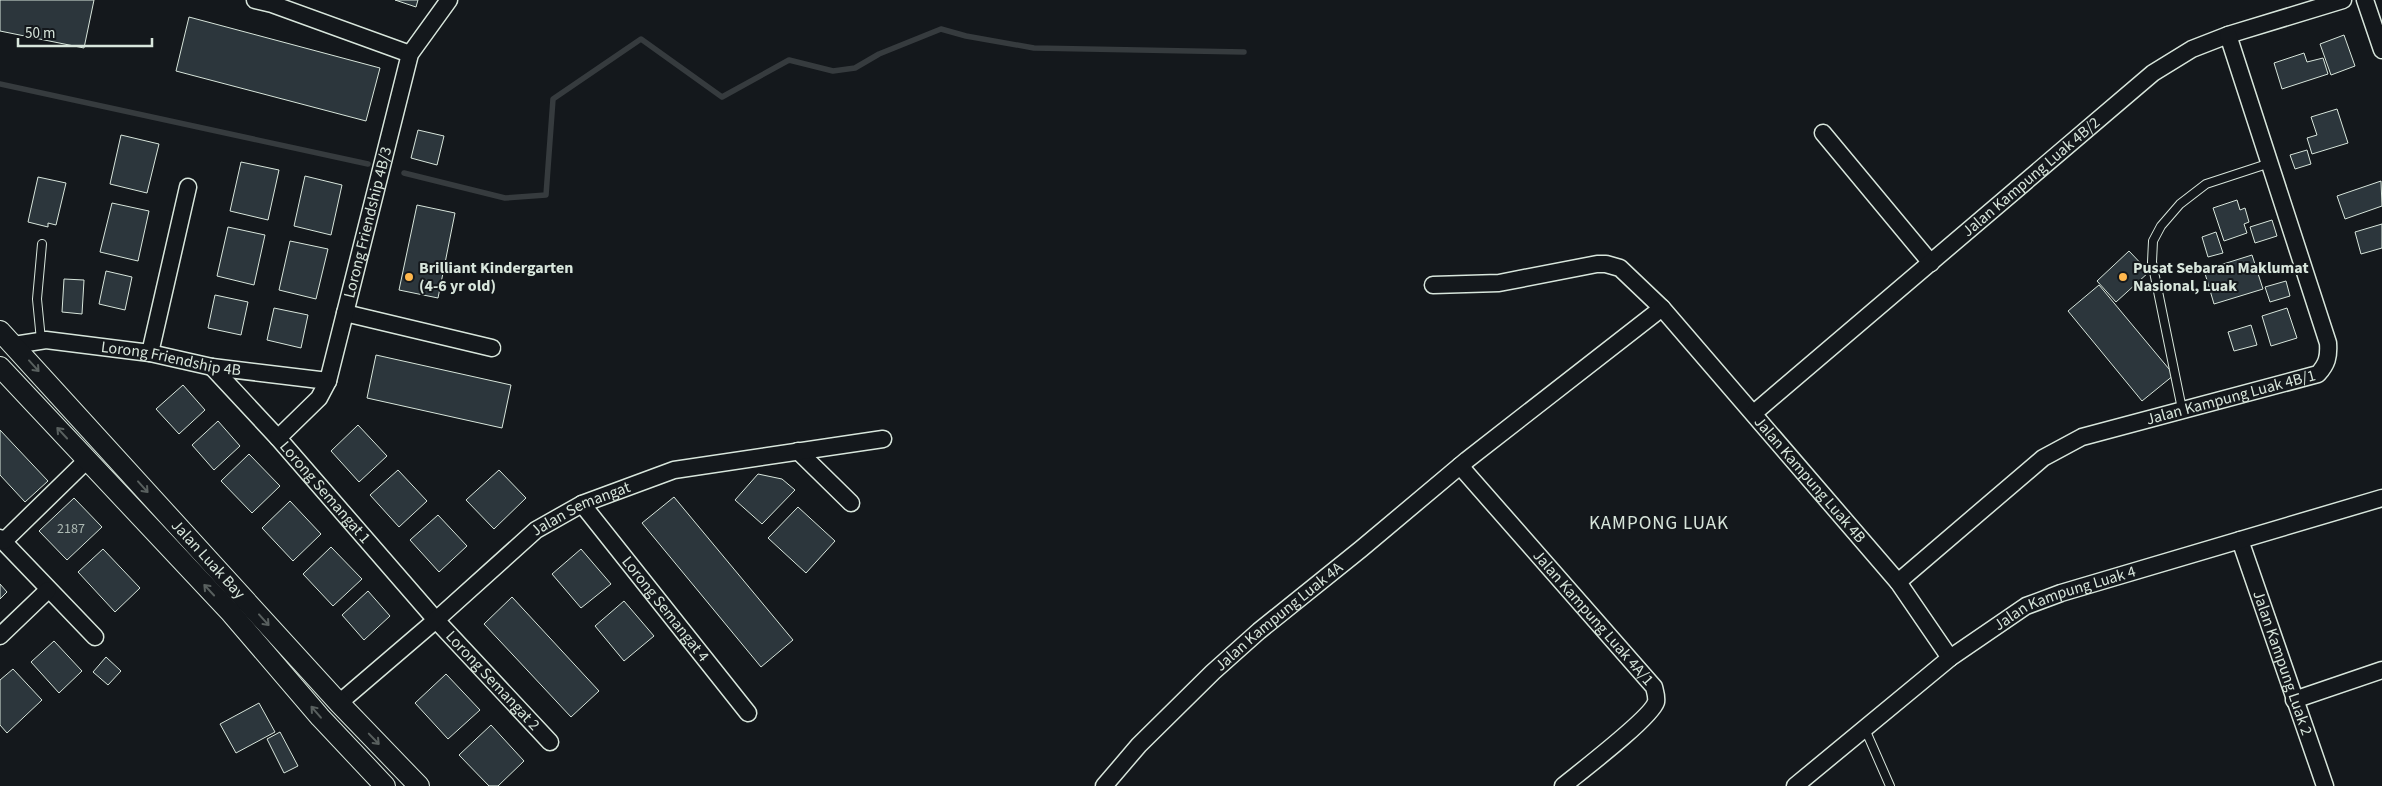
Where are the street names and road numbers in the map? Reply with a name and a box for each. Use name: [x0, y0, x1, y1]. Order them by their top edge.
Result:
street label: Jalan Kampung Luak 4B/2: [1957, 112, 2105, 242]
street label: Lorong Friendship 4B/3: [338, 144, 397, 301]
street label: Lorong Friendship 4B: [100, 336, 242, 381]
street label: Jalan Kampung Luak 4B/1: [2144, 364, 2318, 430]
street label: Jalan Kampung Luak 4B: [1749, 411, 1871, 548]
street label: Lorong Semangat 1: [275, 436, 376, 548]
street label: Jalan Semangat: [526, 476, 634, 541]
street label: Jalan Luak Bay: [166, 515, 250, 604]
street label: Jalan Kampung Luak 4A/1: [1528, 545, 1659, 690]
street label: Lorong Semangat 4: [617, 551, 714, 666]
street label: Jalan Kampung Luak 4A: [1210, 557, 1348, 676]
street label: Jalan Kampung Luak 4: [1989, 560, 2138, 636]
street label: Jalan Kampung Luak 2: [2247, 588, 2318, 738]
street label: Lorong Semangat 2: [441, 626, 545, 735]

